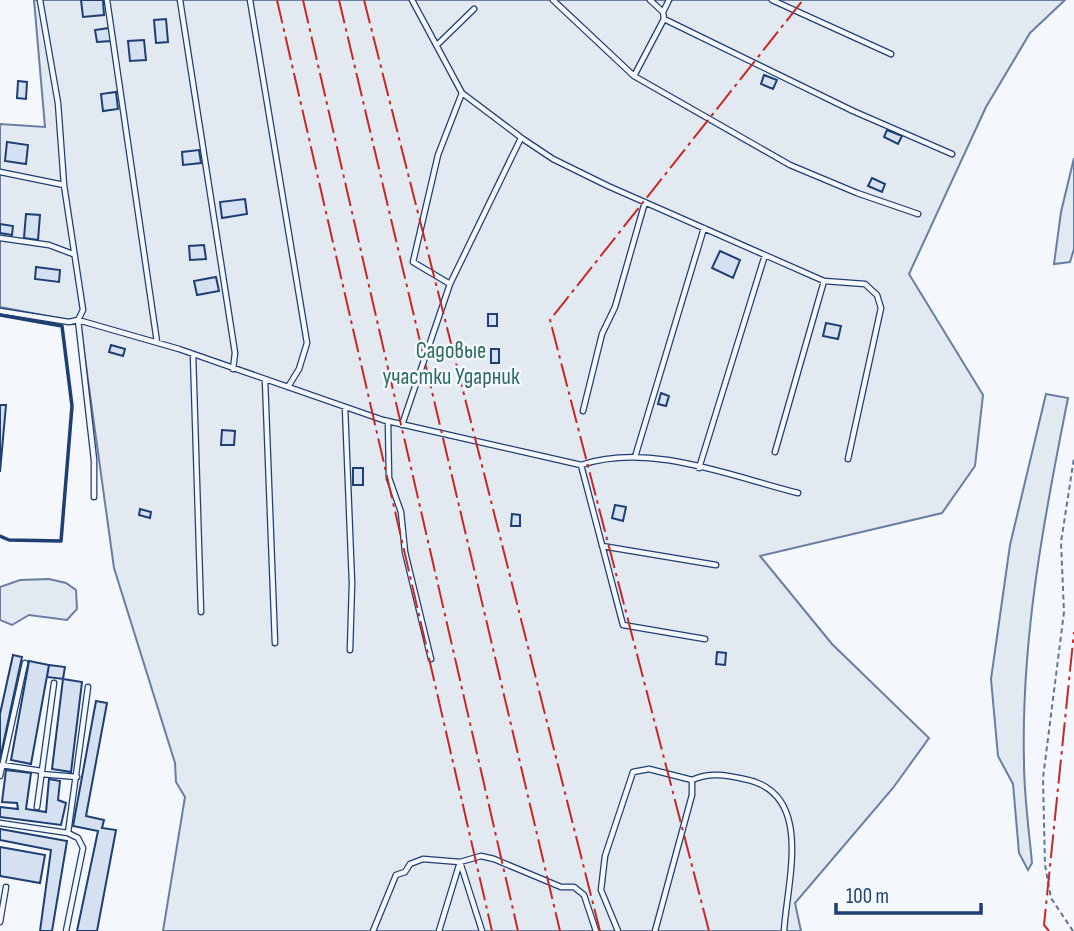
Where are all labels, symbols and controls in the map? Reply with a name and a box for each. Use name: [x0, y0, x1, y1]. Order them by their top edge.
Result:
park label: Садовые участки Ударник: [382, 337, 520, 391]
scale bar: [836, 872, 981, 916]
text: 100 m: [846, 884, 889, 909]

